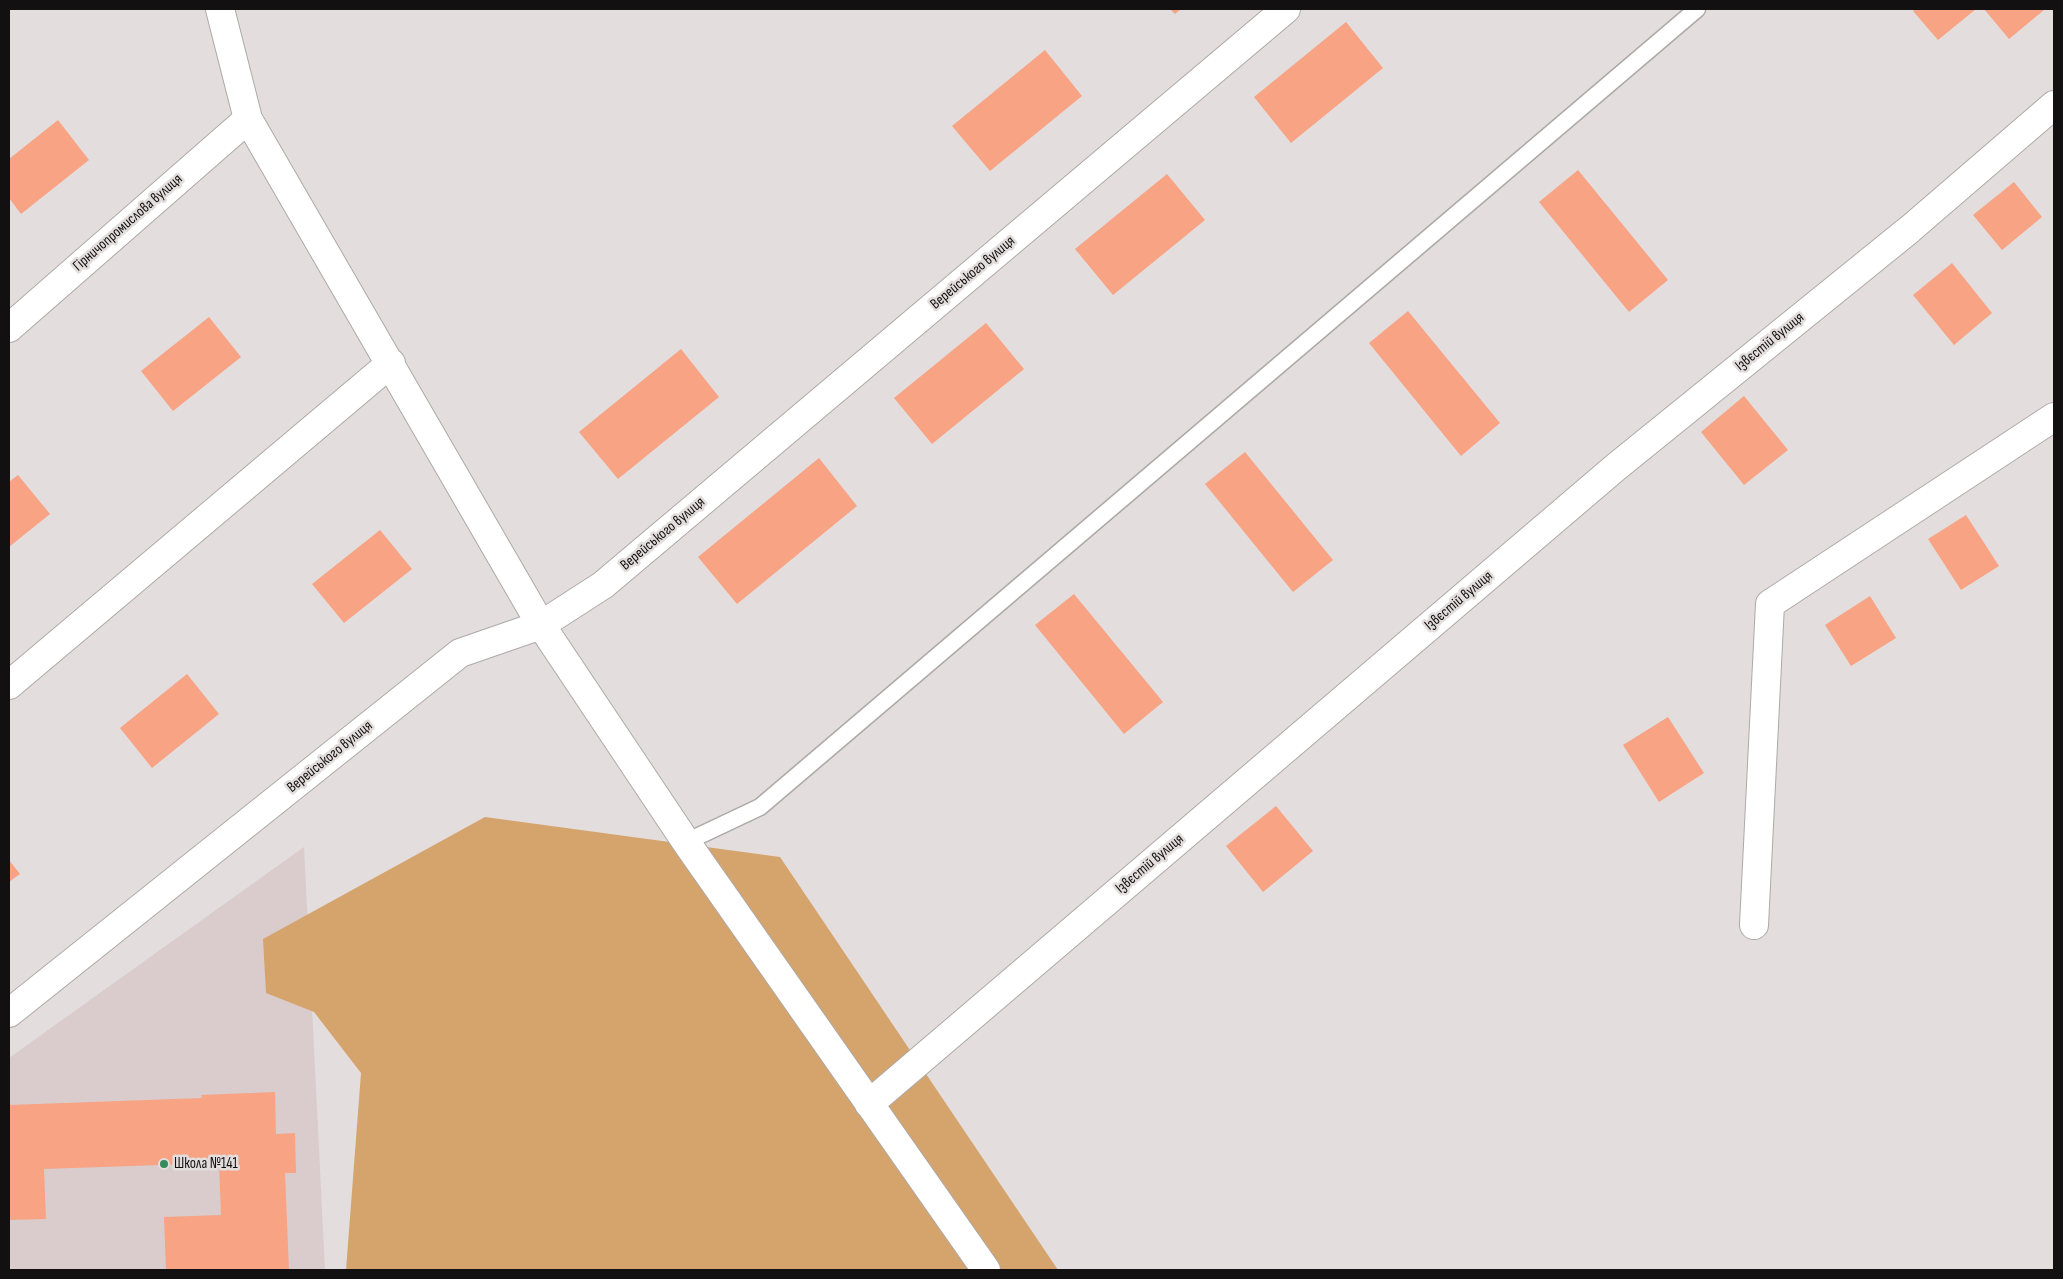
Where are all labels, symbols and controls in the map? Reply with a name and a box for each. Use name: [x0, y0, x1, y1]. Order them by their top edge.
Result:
street label: Гірничопромислова вулиця: [70, 171, 186, 275]
street label: Верейського вулиця: [927, 232, 1019, 314]
street label: Ізвєстій вулиця: [1732, 309, 1808, 375]
street label: Верейського вулиця: [617, 493, 709, 575]
street label: Ізвєстій вулиця: [1421, 567, 1497, 635]
street label: Верейського вулиця: [284, 717, 376, 797]
street label: Ізвєстій вулиця: [1112, 830, 1188, 898]
place label: Школа №141: [174, 1155, 238, 1173]
marker: Школа №141: [158, 1158, 170, 1170]

